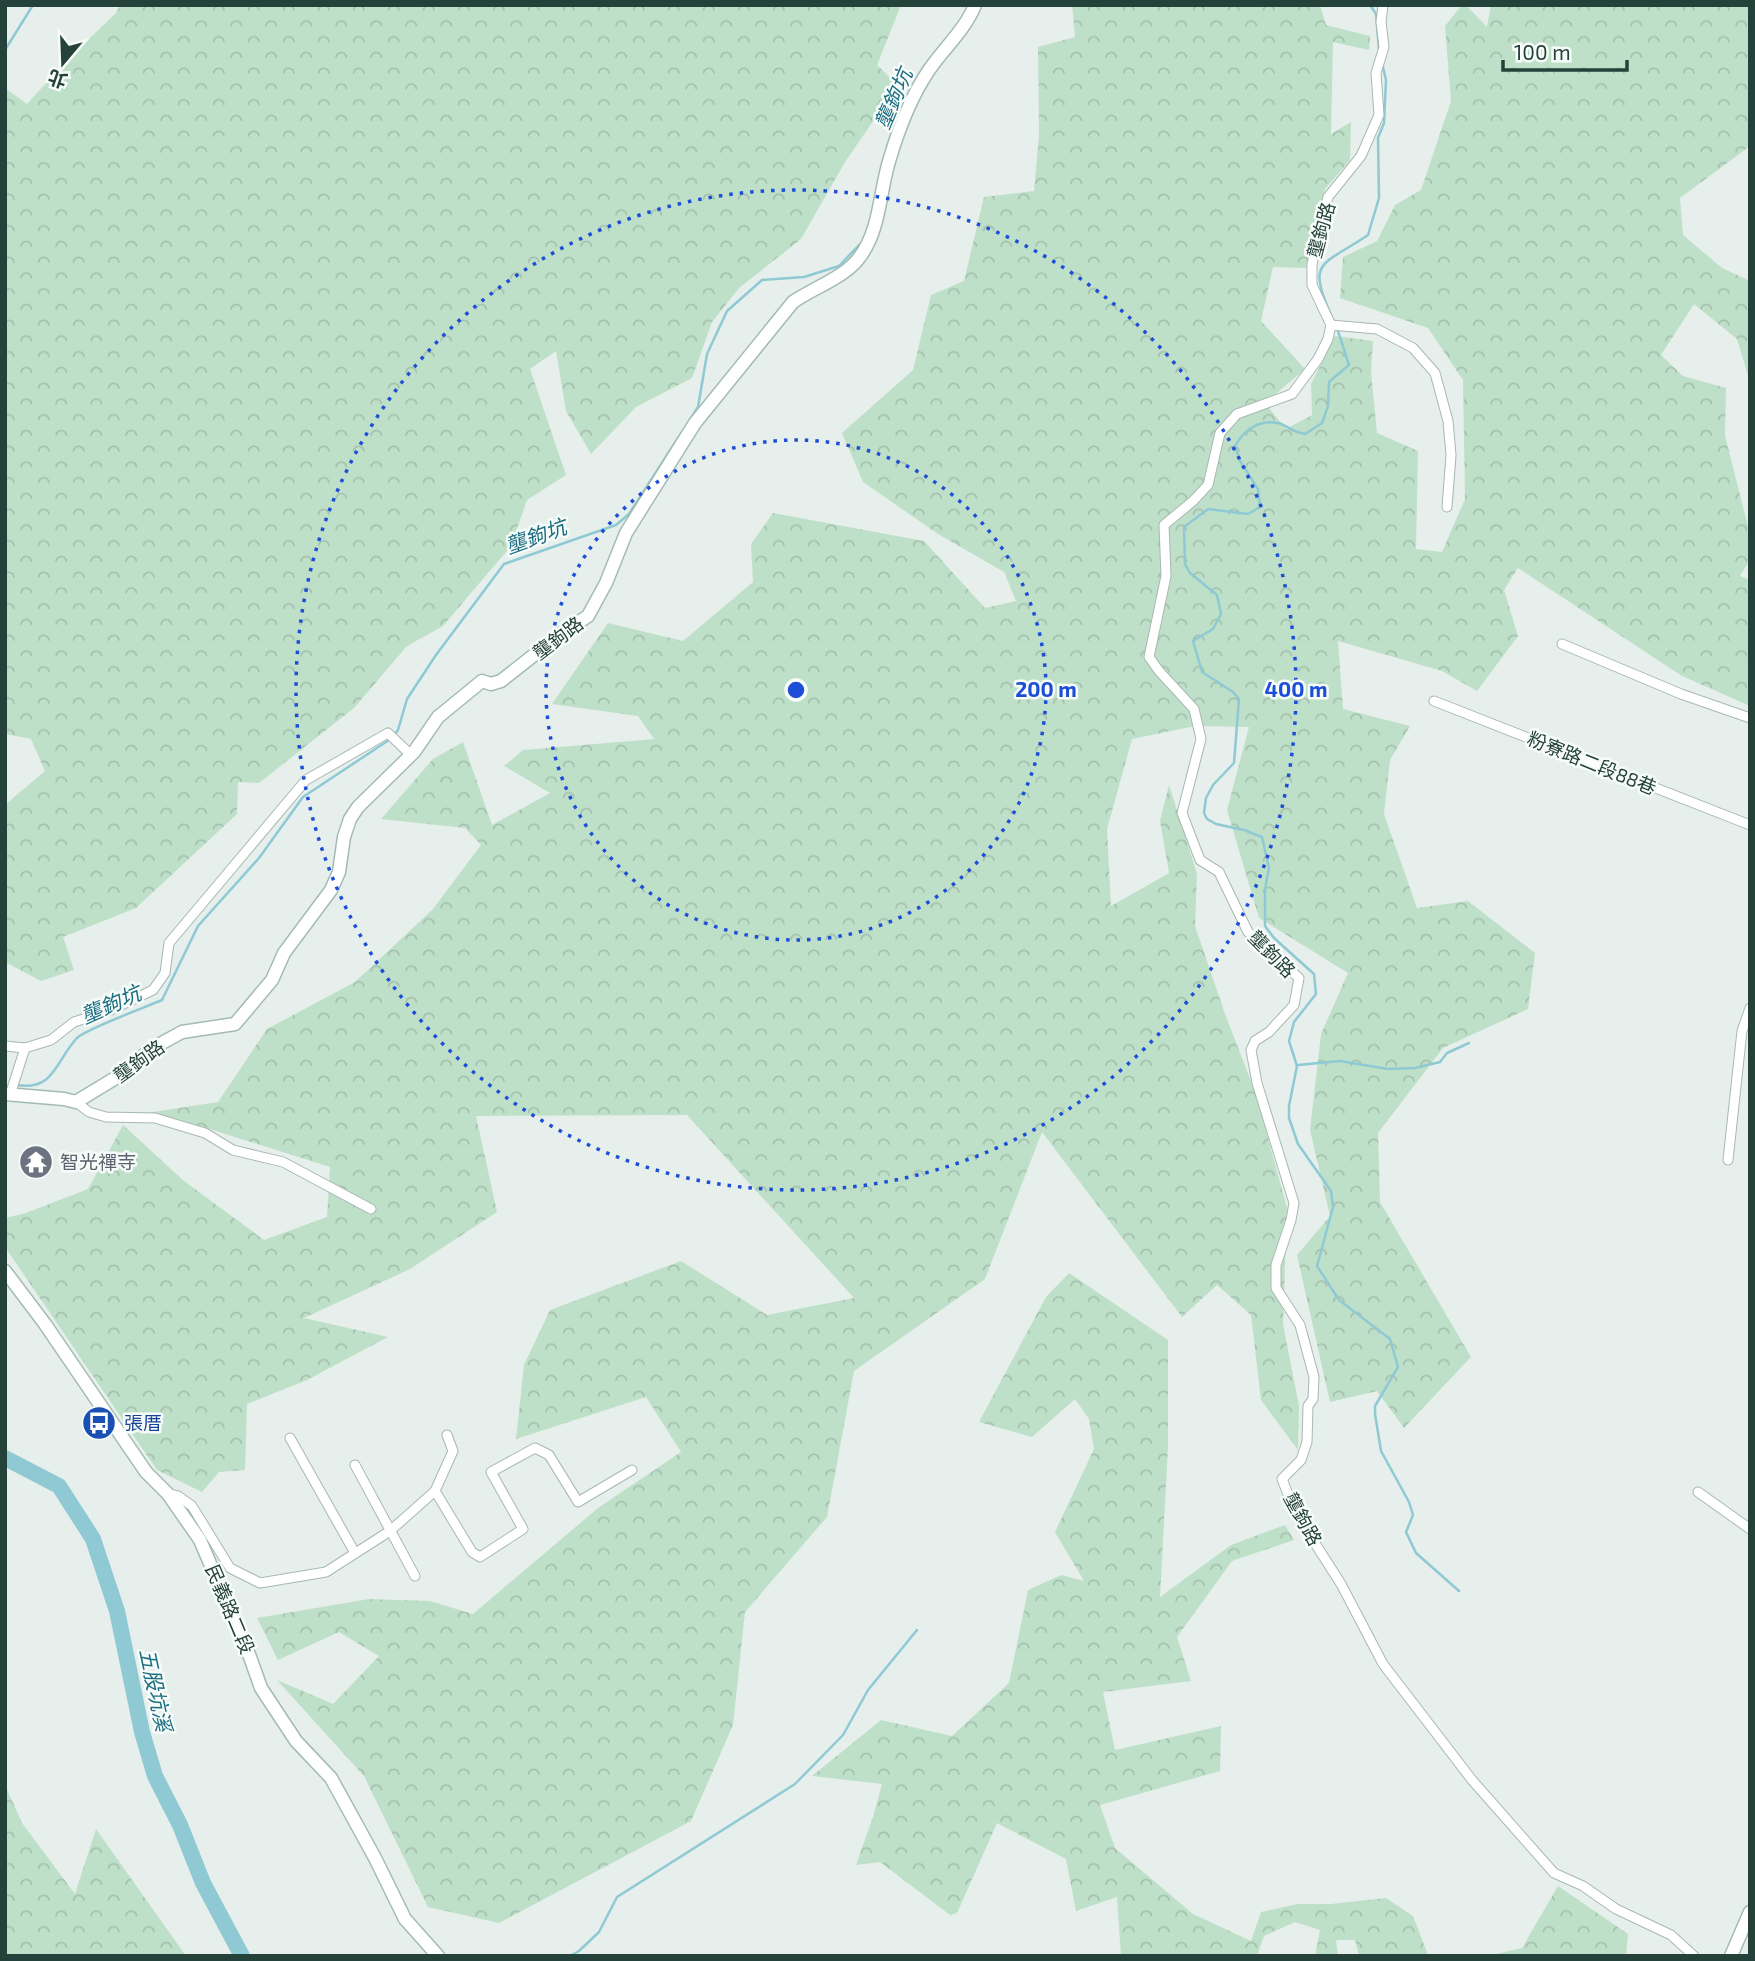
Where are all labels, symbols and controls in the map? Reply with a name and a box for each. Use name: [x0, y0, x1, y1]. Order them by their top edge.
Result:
north arrow: [28, 28, 98, 98]
scale bar: [1503, 28, 1627, 72]
text: 100 m: [1514, 39, 1571, 64]
water label: 壟鉤坑: [869, 62, 918, 132]
text: 北: [45, 66, 70, 94]
street label: 壟鉤路: [1302, 199, 1339, 260]
water label: 壟鉤坑: [502, 512, 572, 558]
street label: 壟鉤路: [528, 611, 587, 664]
text: 200 m: [1015, 676, 1077, 701]
text: 400 m: [1265, 676, 1327, 701]
centre of rings: [784, 678, 808, 702]
street label: 粉寮路二段88巷: [1524, 726, 1660, 799]
street label: 壟鉤路: [1244, 925, 1301, 982]
water label: 壟鉤坑: [77, 978, 147, 1028]
street label: 壟鉤路: [109, 1035, 169, 1087]
temple icon: 智光禪寺: [17, 1143, 55, 1181]
place label: 智光禪寺: [60, 1150, 136, 1173]
bus stop icon: 張厝: [80, 1404, 118, 1442]
place label: 張厝: [124, 1411, 162, 1434]
street label: 壟鉤路: [1280, 1488, 1327, 1549]
street label: 民義路二段: [201, 1561, 260, 1657]
water label: 五股坑溪: [136, 1646, 178, 1736]

